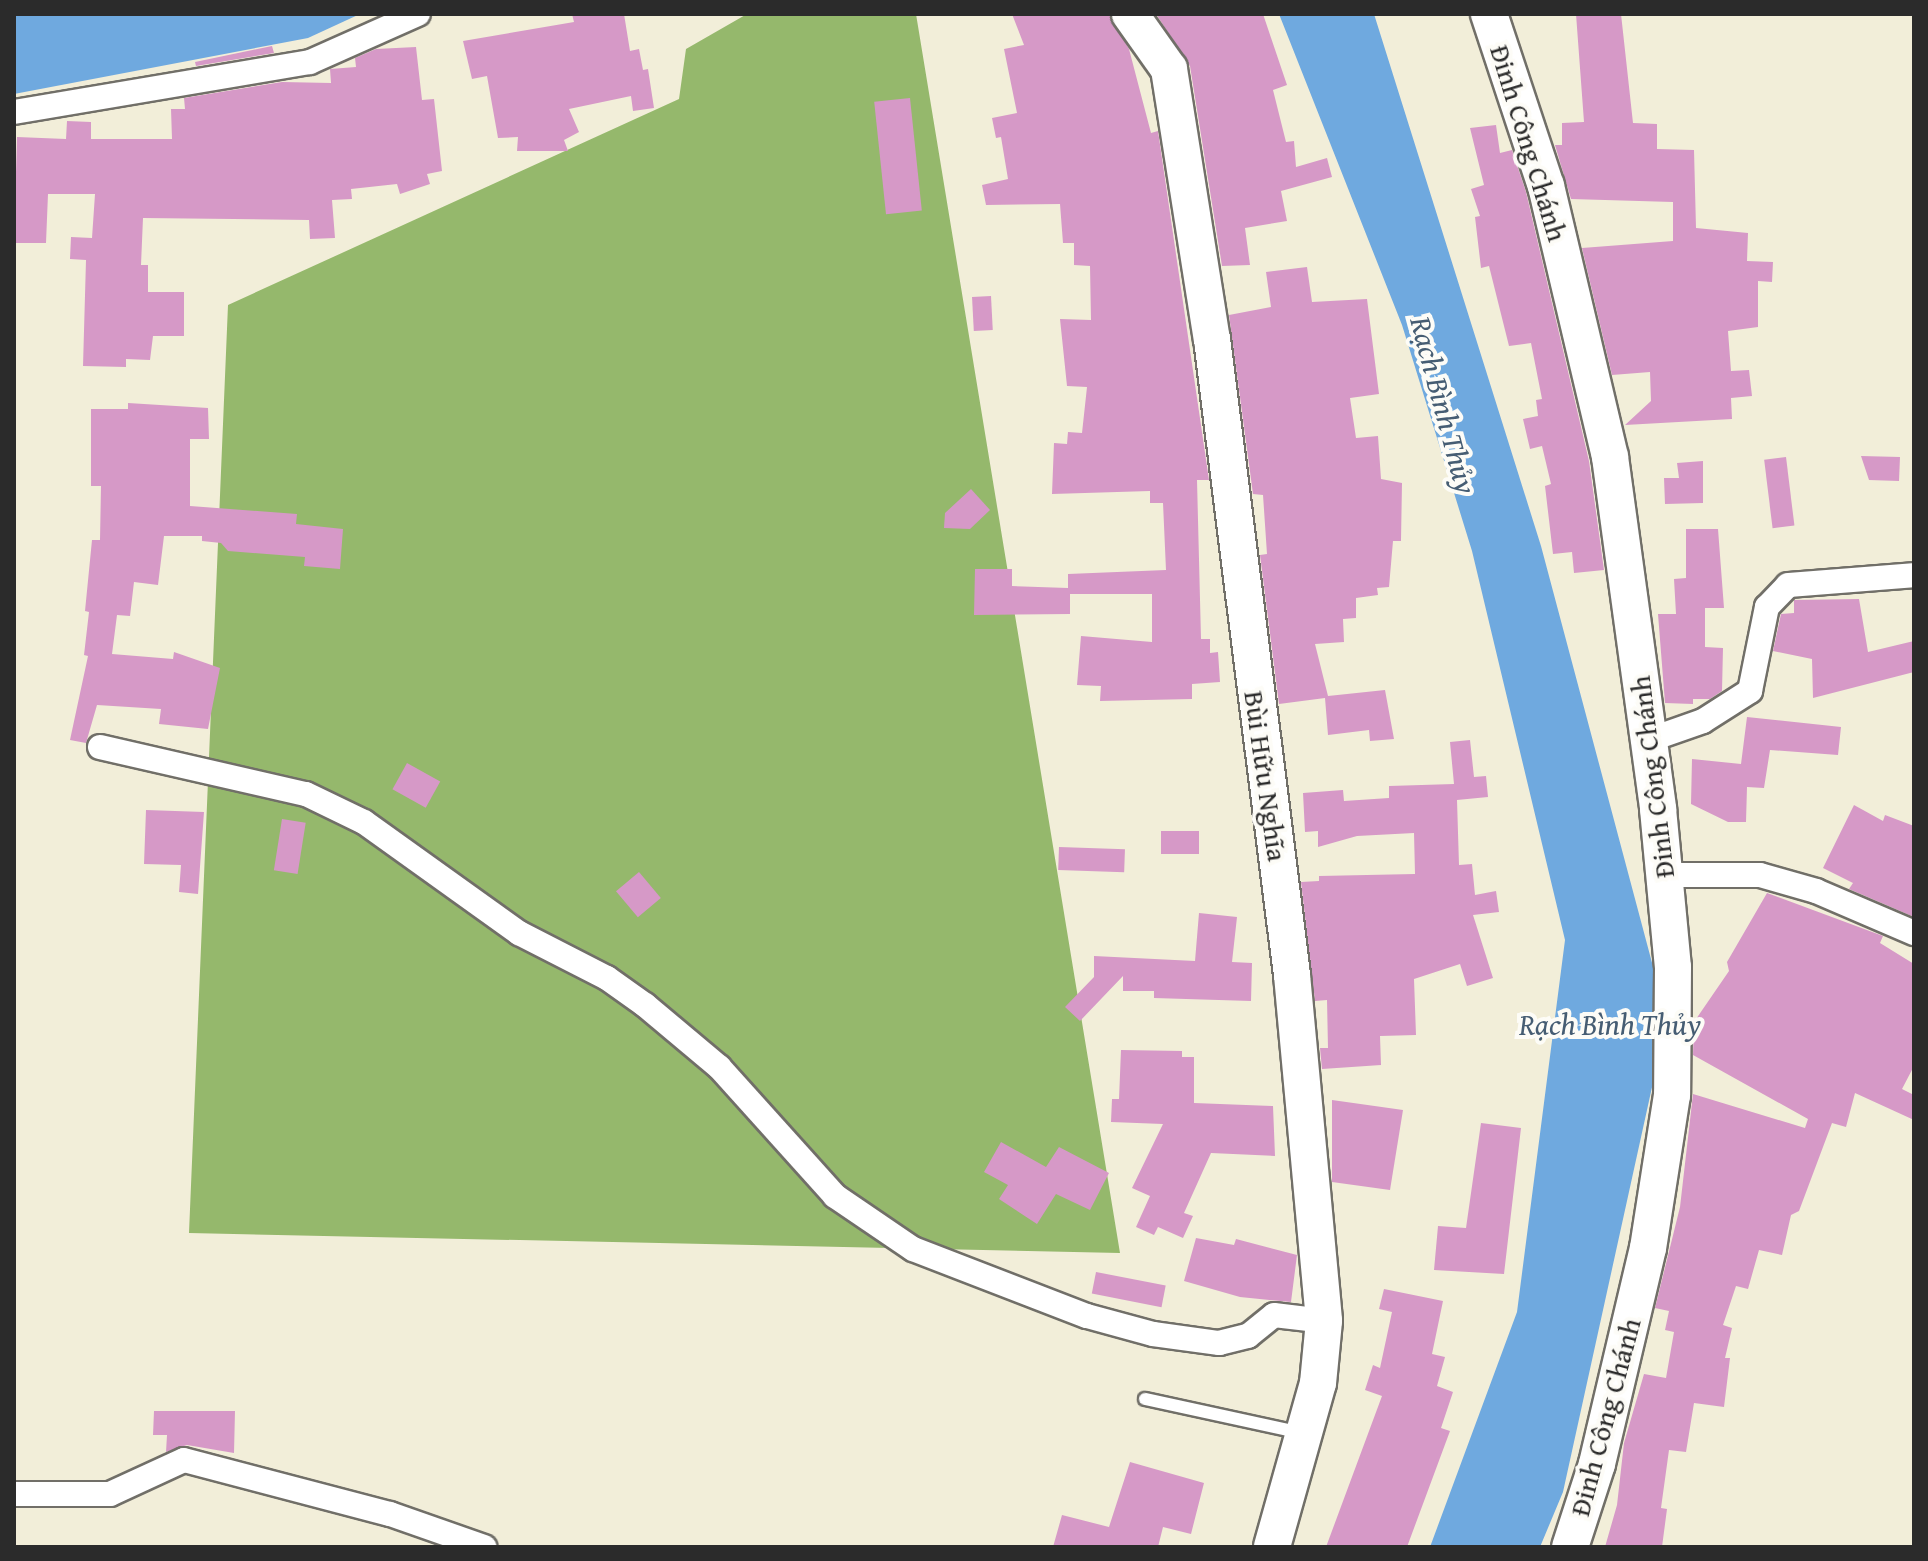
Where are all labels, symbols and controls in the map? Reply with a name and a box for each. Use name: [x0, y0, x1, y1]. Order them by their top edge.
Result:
street label: Đinh Công Chánh: [1483, 41, 1575, 245]
water label: Rạch Bình Thủy: [1403, 312, 1485, 498]
street label: Đinh Công Chánh: [1623, 674, 1681, 880]
street label: Bùi Hữu Nghĩa: [1237, 689, 1295, 863]
water label: Rạch Bình Thủy: [1519, 1006, 1701, 1042]
street label: Đinh Công Chánh: [1562, 1314, 1648, 1520]

